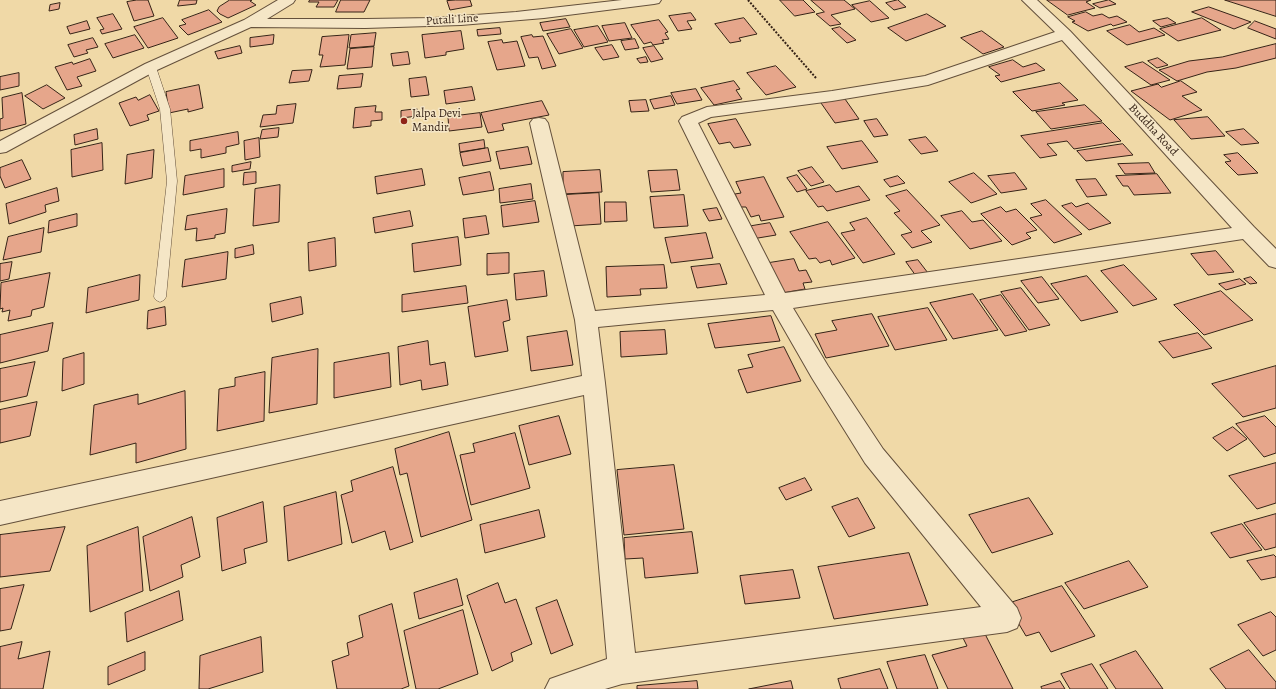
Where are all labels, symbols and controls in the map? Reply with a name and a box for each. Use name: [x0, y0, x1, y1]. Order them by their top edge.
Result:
street label: Putali Line: [425, 11, 479, 29]
street label: Buddha Road: [1125, 101, 1181, 159]
place label: Jalpa Devi Mandir: [412, 107, 461, 135]
marker: Jalpa Devi Mandir: [399, 116, 409, 126]

